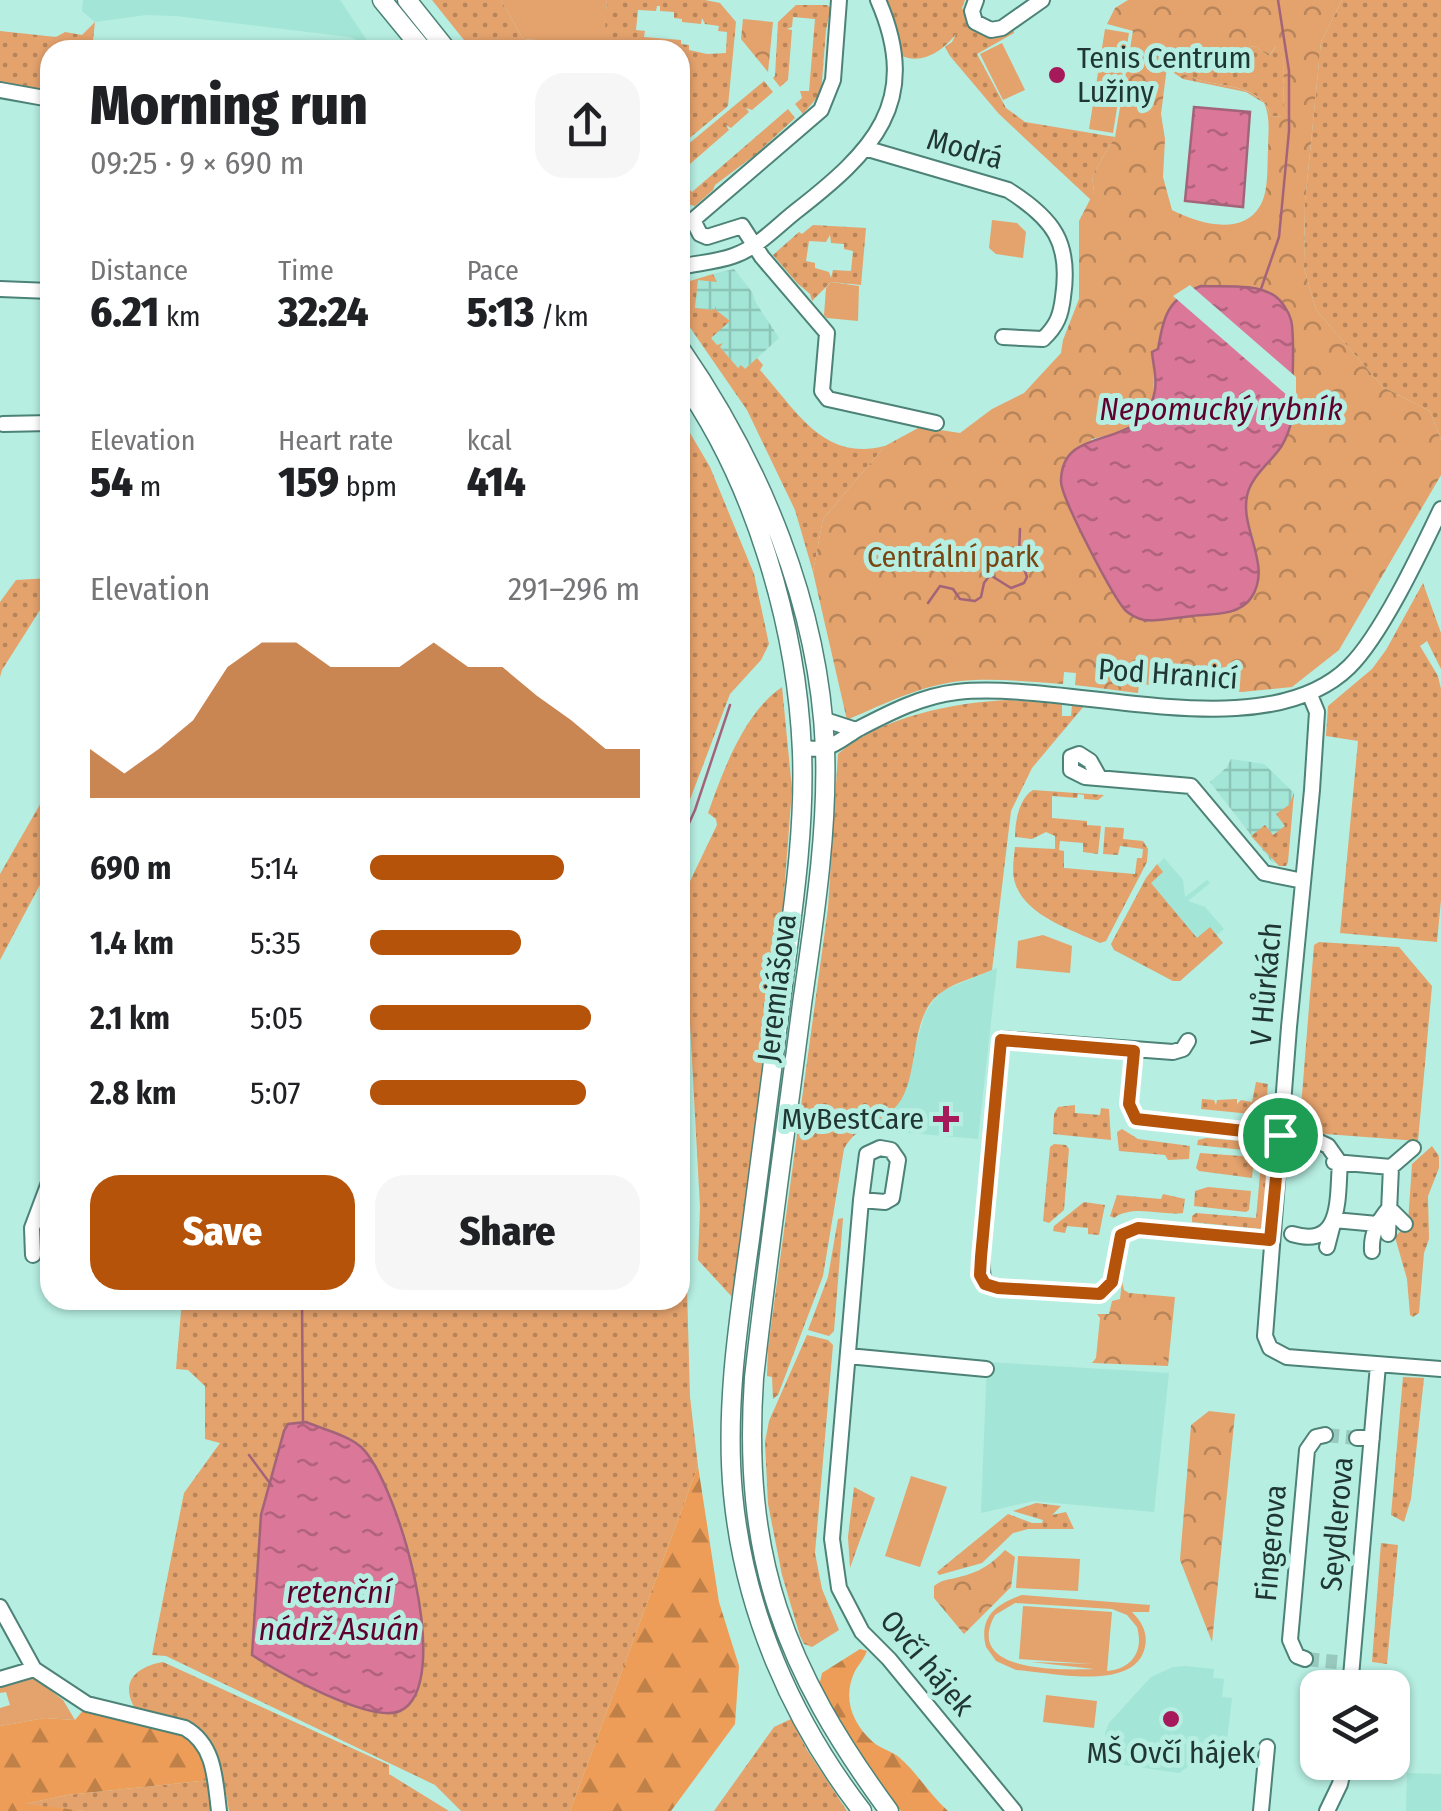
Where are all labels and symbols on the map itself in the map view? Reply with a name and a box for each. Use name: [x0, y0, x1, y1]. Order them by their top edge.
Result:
place label: Tenis Centrum Lužiny: [1077, 40, 1252, 110]
marker: Tenis Centrum Lužiny: [1046, 64, 1068, 86]
street label: Modrá: [923, 121, 1007, 177]
water label: Nepomucký rybník: [1099, 390, 1343, 428]
park label: Centrální park: [867, 539, 1039, 575]
street label: Pod Hranicí: [1097, 651, 1239, 697]
street label: Jeremiášova: [750, 912, 804, 1064]
street label: V Hůrkách: [1243, 921, 1289, 1047]
pin: [1238, 1093, 1323, 1178]
place label: MyBestCare: [781, 1101, 924, 1137]
marker: MyBestCare: [933, 1106, 959, 1132]
street label: Seydlerova: [1313, 1455, 1361, 1593]
street label: Fingerova: [1248, 1483, 1294, 1603]
water label: retenční nádrž Asuán: [258, 1573, 420, 1648]
street label: Ovčí hájek: [873, 1603, 981, 1723]
marker: MŠ Ovčí hájek: [1160, 1708, 1182, 1730]
place label: MŠ Ovčí hájek: [1087, 1735, 1255, 1771]

